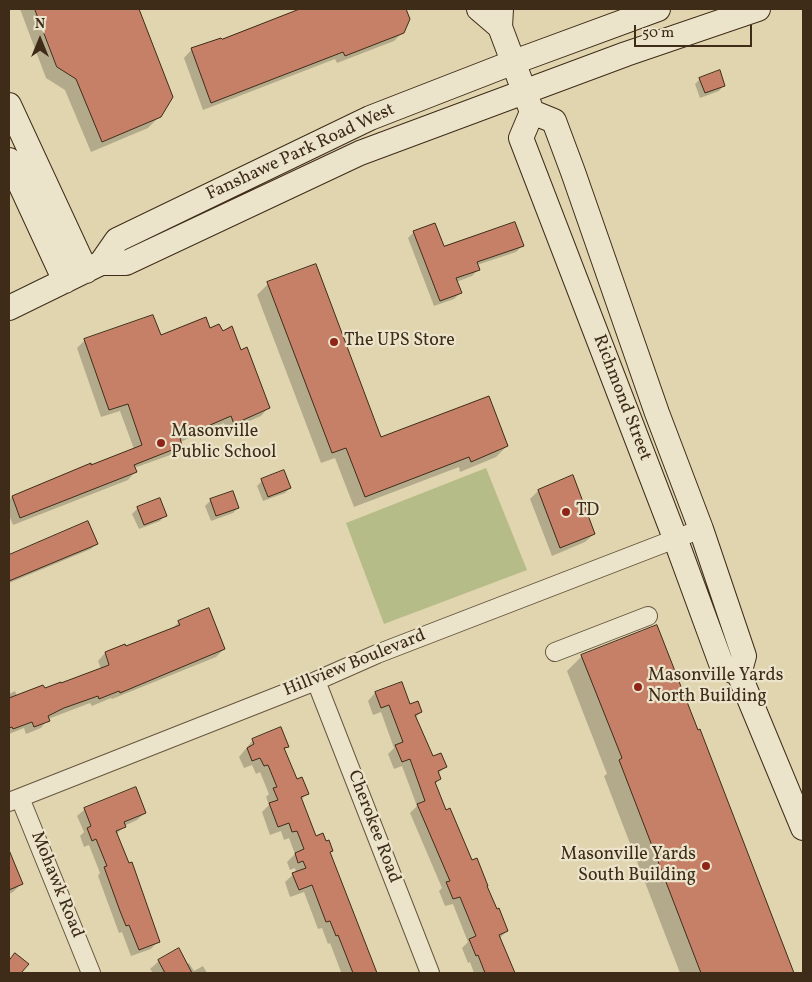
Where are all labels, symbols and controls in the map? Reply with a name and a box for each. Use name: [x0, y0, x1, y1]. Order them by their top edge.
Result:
north arrow: [15, 15, 65, 65]
text: N: [35, 15, 45, 34]
scale bar: [637, 15, 754, 47]
text: 50 m: [642, 23, 674, 44]
street label: Fanshawe Park Road West: [203, 100, 399, 206]
place label: The UPS Store: [344, 331, 455, 353]
street label: Richmond Street: [587, 332, 655, 464]
marker: The UPS Store: [328, 336, 340, 348]
place label: Masonville Public School: [171, 422, 276, 464]
marker: Masonville Public School: [155, 437, 167, 449]
place label: TD: [576, 501, 599, 523]
marker: TD: [560, 506, 572, 518]
street label: Hillview Boulevard: [281, 626, 429, 702]
place label: Masonville Yards North Building: [648, 666, 783, 709]
marker: Masonville Yards North Building: [632, 681, 644, 693]
street label: Cherokee Road: [342, 768, 404, 886]
street label: Mohawk Road: [25, 829, 87, 941]
place label: Masonville Yards South Building: [561, 845, 696, 888]
marker: Masonville Yards South Building: [700, 860, 712, 872]

